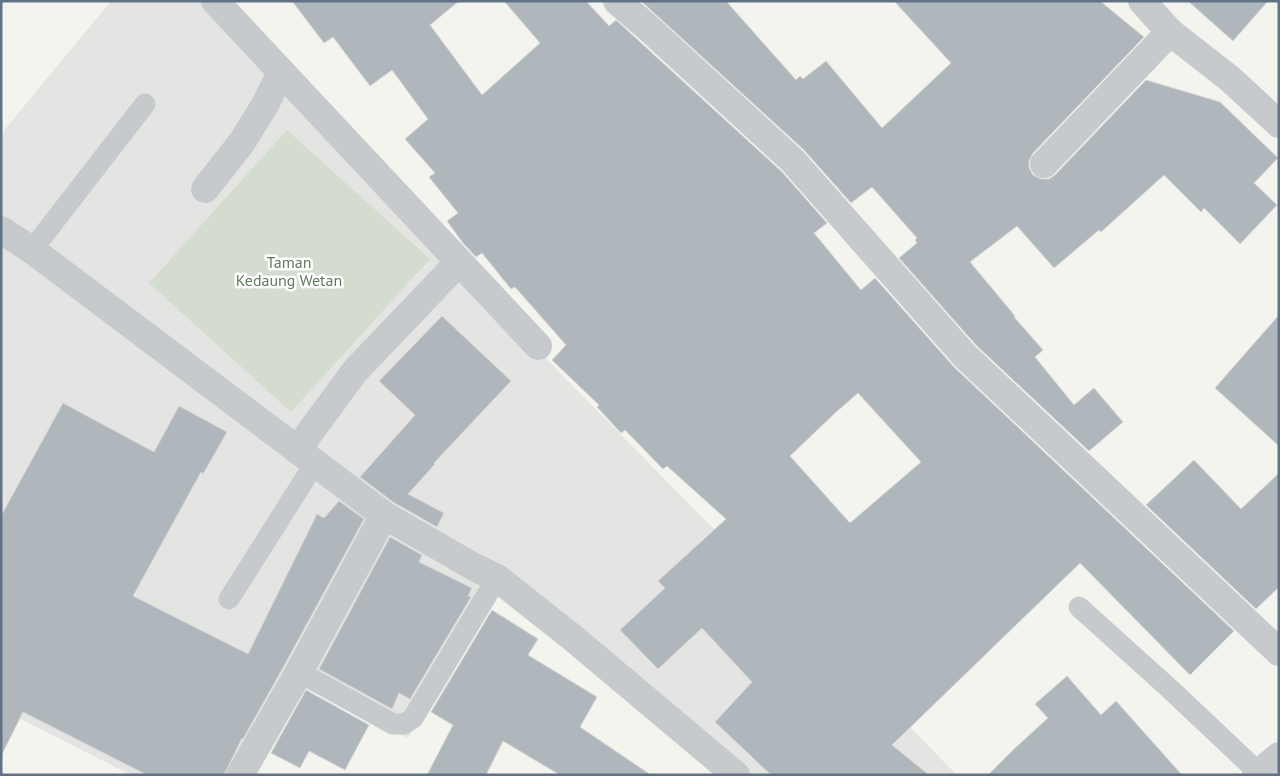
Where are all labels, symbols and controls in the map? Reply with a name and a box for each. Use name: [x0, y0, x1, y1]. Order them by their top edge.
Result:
park label: Taman Kedaung Wetan: [236, 252, 342, 290]

